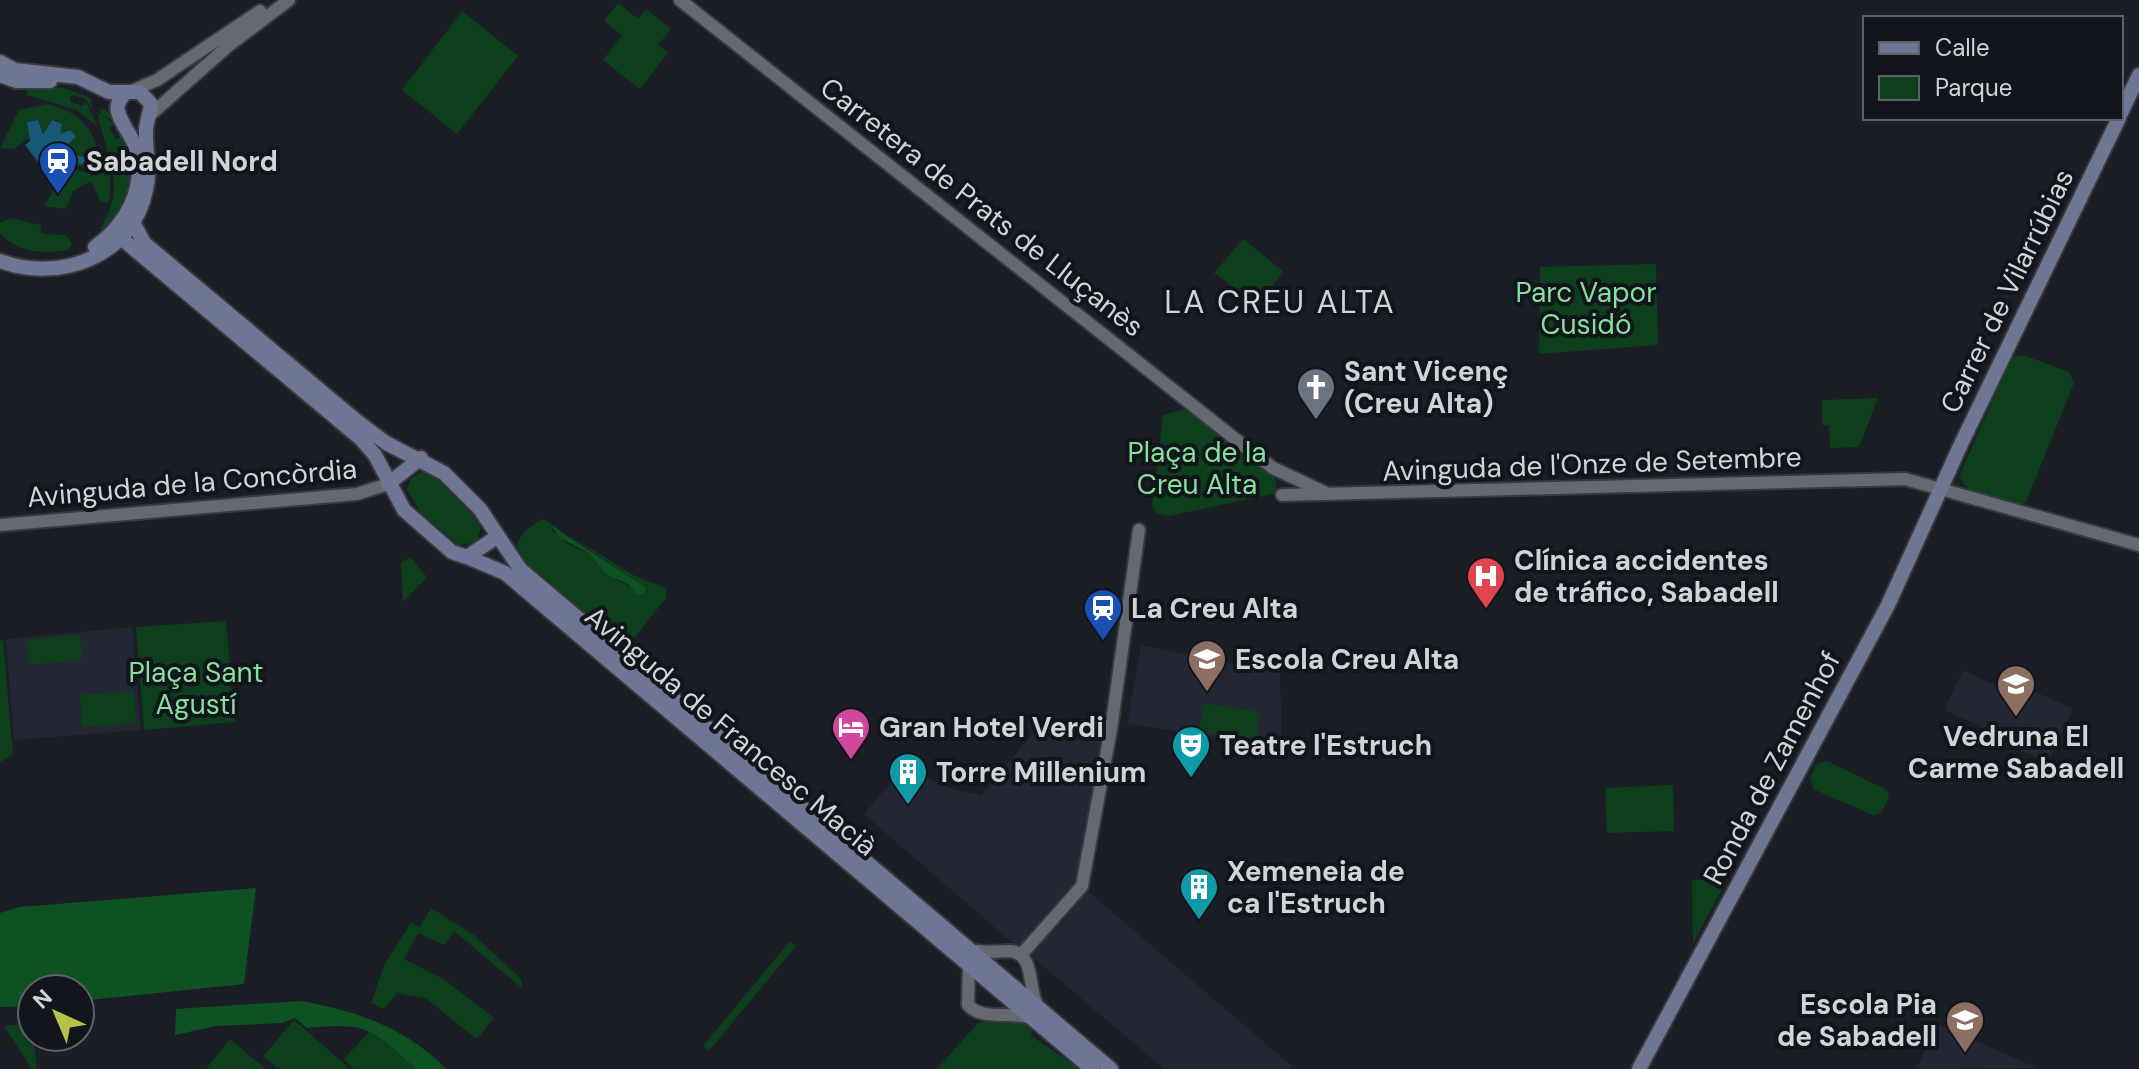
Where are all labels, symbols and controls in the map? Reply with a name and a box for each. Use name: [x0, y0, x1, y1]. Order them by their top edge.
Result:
legend: [1863, 16, 2123, 120]
text: Calle: [1935, 32, 1990, 63]
street label: Carretera de Prats de Lluçanès: [813, 69, 1151, 345]
text: Parque: [1935, 72, 2012, 103]
station icon: Sabadell Nord: [37, 140, 79, 195]
place label: Sabadell Nord: [86, 143, 278, 180]
street label: Carrer de Vilarrúbias: [1932, 163, 2082, 419]
park label: Parc Vapor Cusidó: [1515, 274, 1657, 343]
district label: LA CREU ALTA: [1164, 281, 1396, 323]
place label: Sant Vicenç (Creu Alta): [1344, 353, 1509, 422]
church icon: Sant Vicenç (Creu Alta): [1295, 366, 1337, 421]
park label: Plaça de la Creu Alta: [1128, 434, 1266, 503]
street label: Avinguda de l'Onze de Setembre: [1382, 438, 1802, 490]
street label: Avinguda de la Concòrdia: [25, 450, 359, 516]
place label: Clínica accidentes de tráfico, Sabadell: [1514, 542, 1779, 611]
hospital icon: Clínica accidentes de tráfico, Sabadell: [1465, 555, 1507, 610]
station icon: La Creu Alta: [1082, 587, 1124, 642]
place label: La Creu Alta: [1131, 590, 1298, 627]
street label: Avinguda de Francesc Macià: [577, 598, 885, 864]
school or university icon: Escola Creu Alta: [1186, 638, 1228, 693]
place label: Escola Creu Alta: [1235, 641, 1459, 678]
street label: Ronda de Zamenhof: [1695, 645, 1849, 891]
park label: Plaça Sant Agustí: [129, 654, 263, 723]
school or university icon: Vedruna El Carme Sabadell: [1995, 663, 2037, 718]
hotel icon: Gran Hotel Verdi: [830, 706, 872, 761]
place label: Gran Hotel Verdi: [879, 709, 1104, 746]
place label: Vedruna El Carme Sabadell: [1908, 718, 2124, 787]
theatre icon: Teatre l'Estruch: [1170, 724, 1212, 779]
place label: Teatre l'Estruch: [1219, 727, 1432, 764]
building icon: Torre Millenium: [887, 751, 929, 806]
place label: Torre Millenium: [936, 754, 1146, 791]
place label: Xemeneia de ca l'Estruch: [1227, 853, 1405, 922]
building icon: Xemeneia de ca l'Estruch: [1178, 866, 1220, 921]
north arrow: [16, 973, 96, 1053]
text: N: [27, 983, 58, 1015]
place label: Escola Pia de Sabadell: [1777, 986, 1937, 1055]
school or university icon: Escola Pia de Sabadell: [1944, 999, 1986, 1054]

